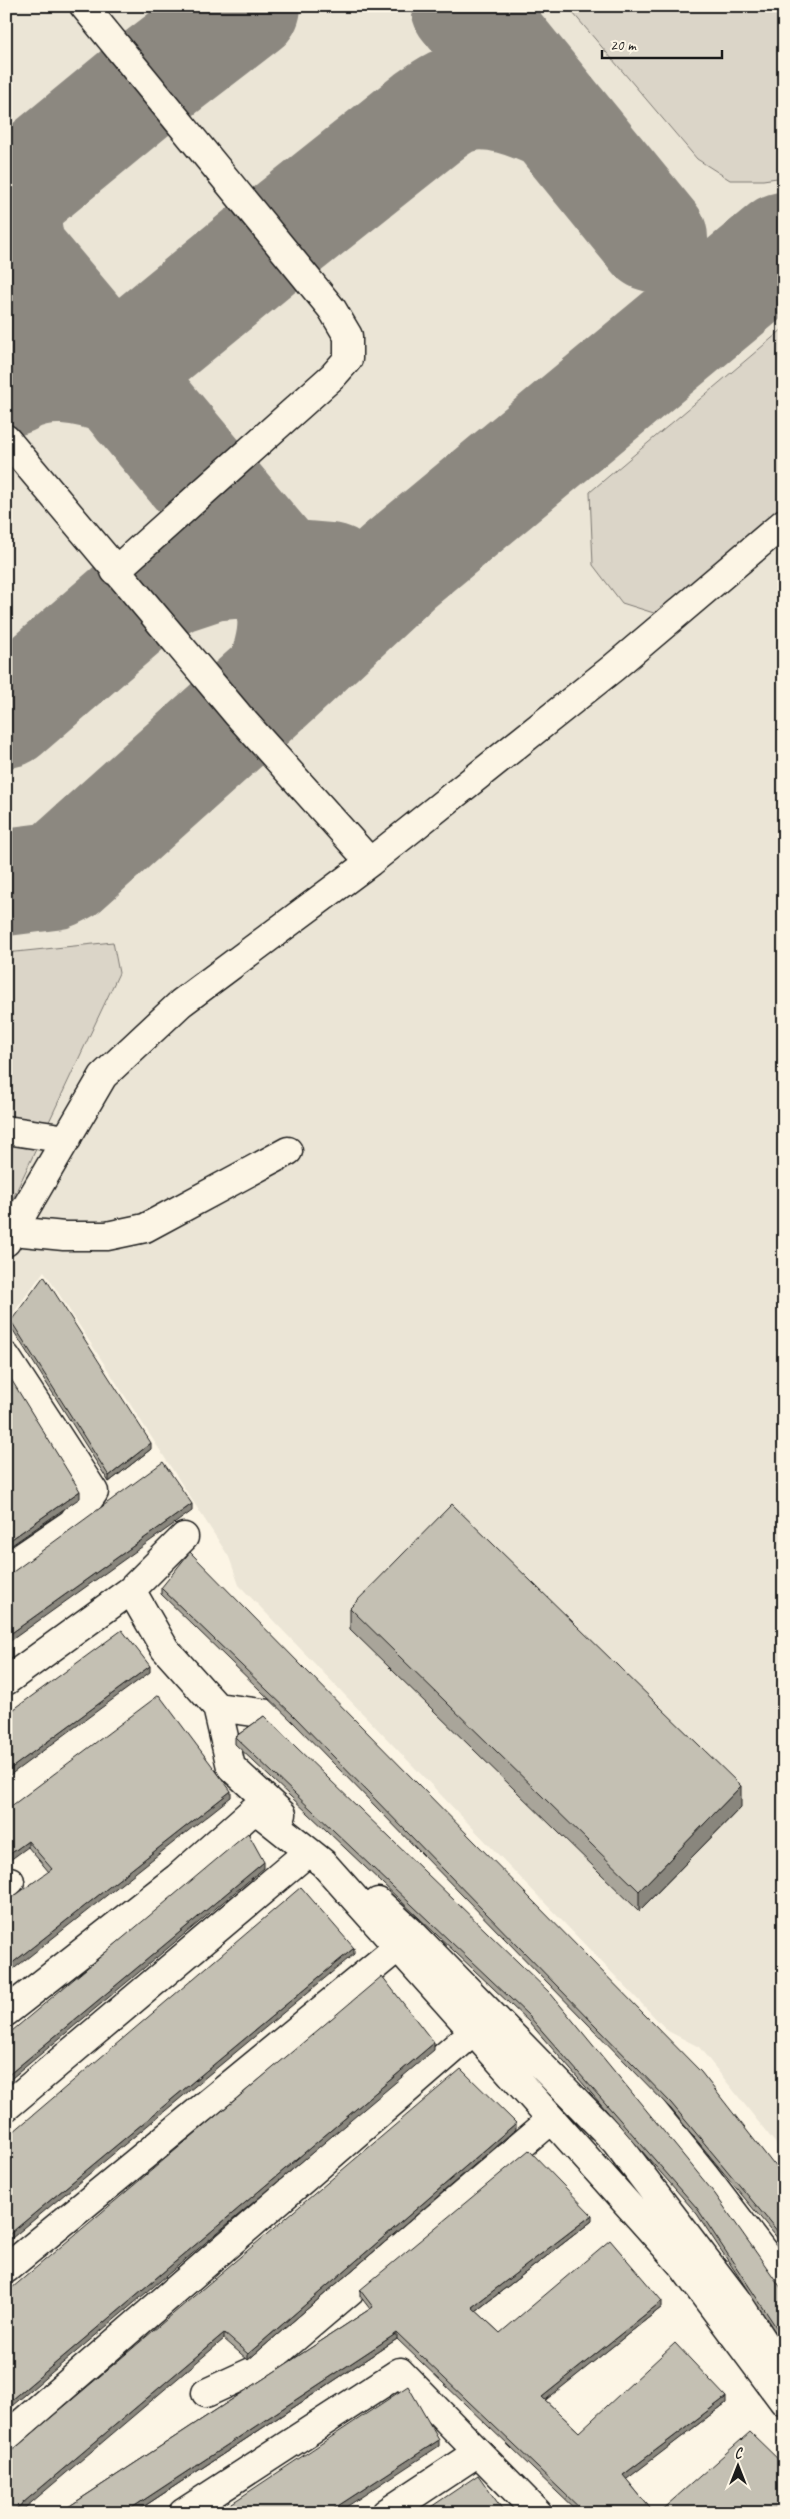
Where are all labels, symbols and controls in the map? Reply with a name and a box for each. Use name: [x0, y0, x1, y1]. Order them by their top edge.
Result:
scale bar: [602, 28, 722, 60]
text: 20 m: [610, 36, 637, 55]
north arrow: [712, 2442, 762, 2492]
text: С: [735, 2445, 744, 2462]

